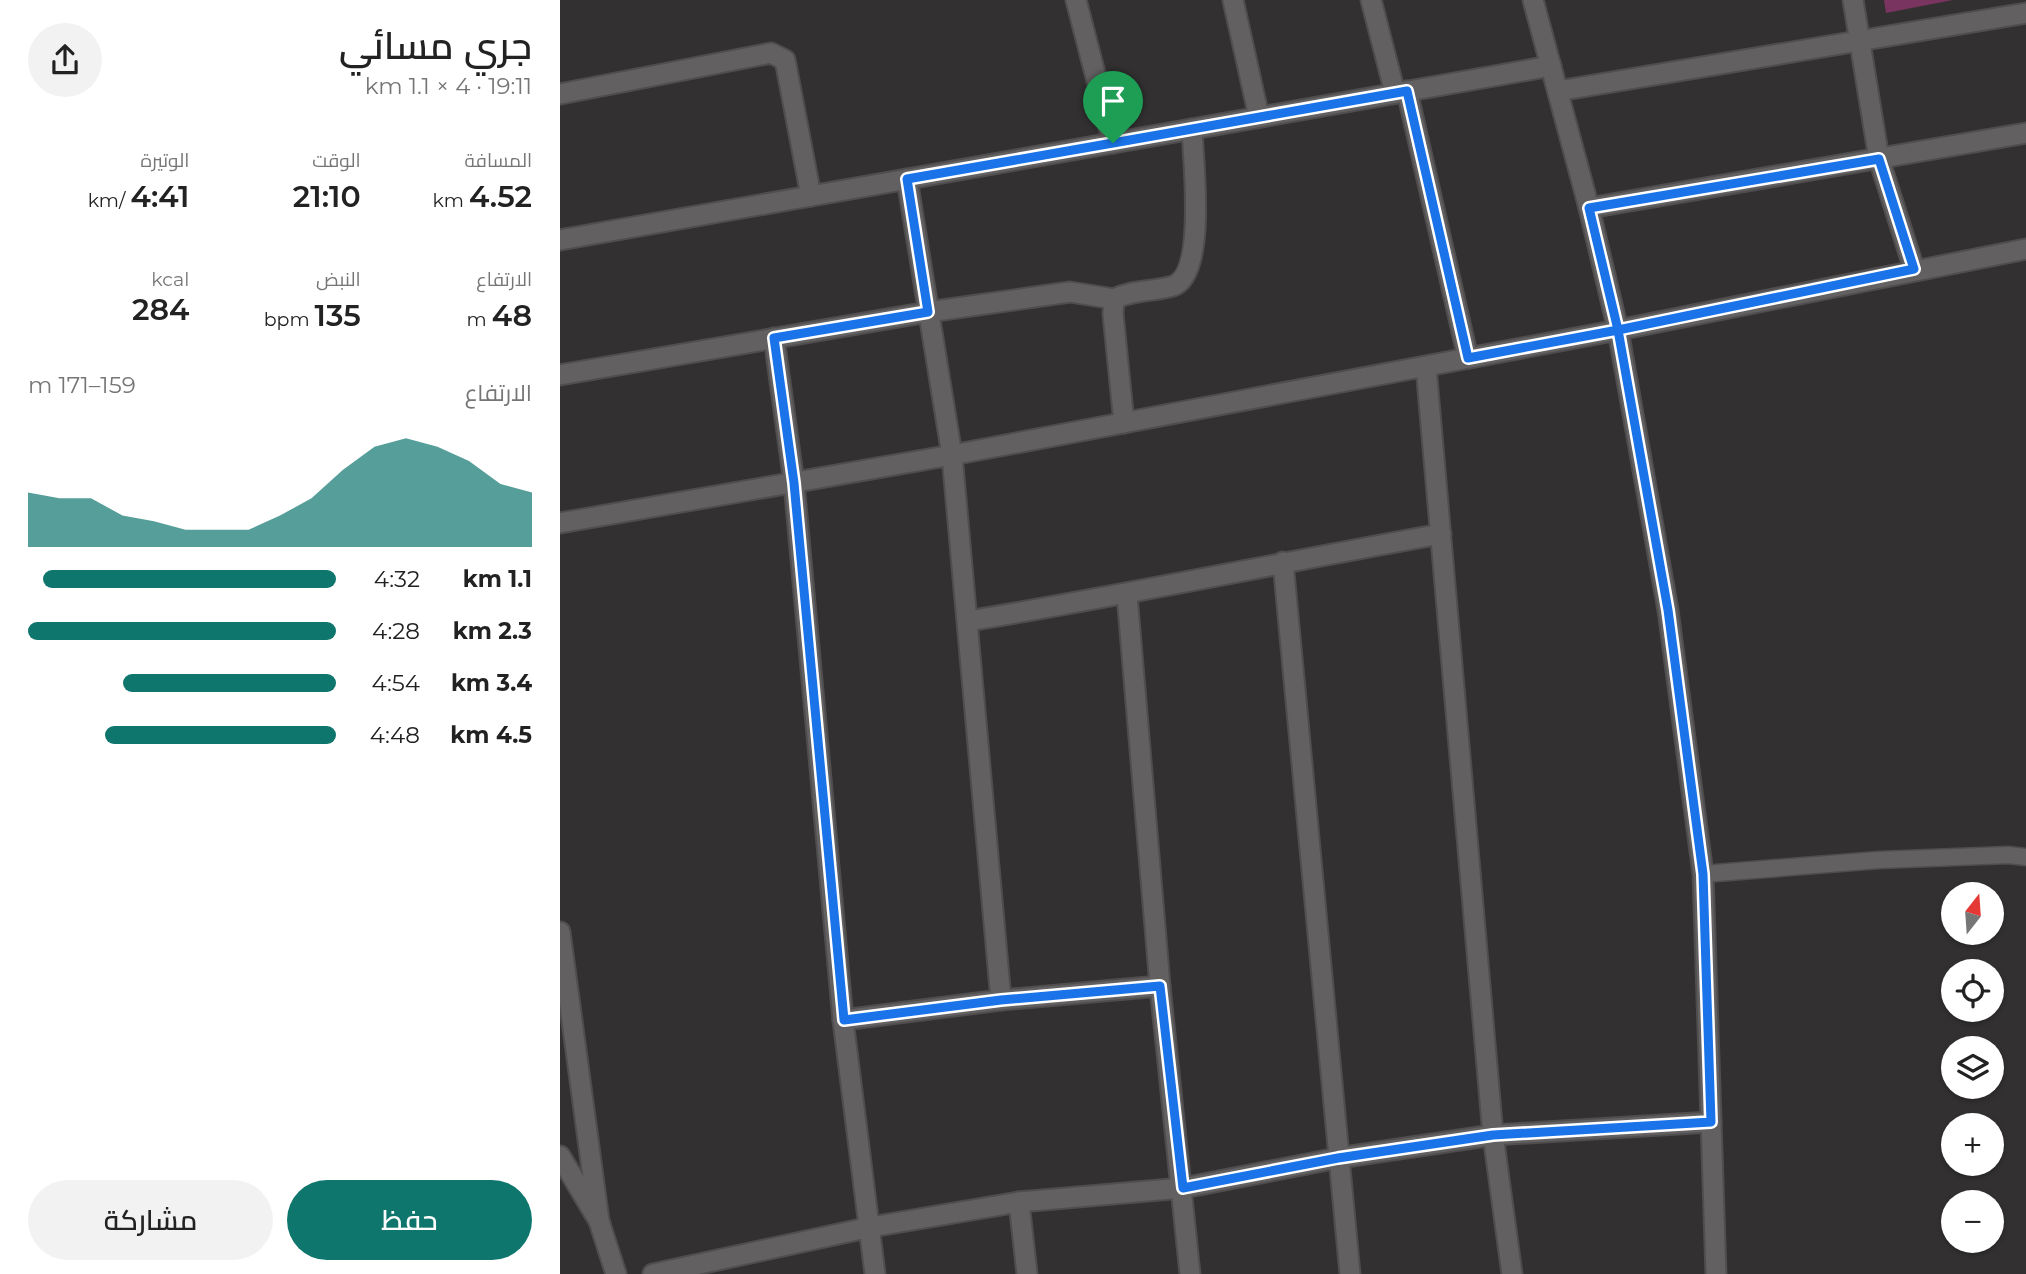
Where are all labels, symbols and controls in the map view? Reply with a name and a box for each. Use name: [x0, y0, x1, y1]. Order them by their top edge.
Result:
text: جري مسائي: [339, 22, 532, 69]
button: share: [28, 23, 102, 97]
pin: [1083, 71, 1143, 143]
text: 19:11 · 4 × 1.1 km: [365, 72, 532, 100]
icon: arrive: [1094, 82, 1132, 120]
text: الوتيرة: [141, 149, 189, 172]
text: الوقت: [312, 149, 361, 172]
text: المسافة: [464, 149, 532, 172]
text: 4:41: [130, 178, 189, 215]
text: 21:10: [293, 178, 361, 215]
text: 4.52: [469, 178, 532, 215]
text: /km: [88, 189, 130, 212]
text: km: [433, 189, 469, 212]
text: kcal: [151, 268, 189, 291]
text: النبض: [316, 268, 361, 291]
text: الارتفاع: [476, 268, 532, 291]
text: 284: [132, 291, 189, 328]
text: 135: [315, 297, 361, 334]
text: 48: [492, 297, 532, 334]
text: bpm: [264, 308, 315, 331]
text: m: [467, 308, 492, 331]
text: 159–171 m: [28, 371, 136, 399]
text: الارتفاع: [465, 379, 532, 407]
text: 4:32: [374, 565, 420, 593]
text: 1.1 km: [463, 565, 532, 593]
text: 4:28: [372, 617, 420, 645]
text: 2.3 km: [453, 617, 532, 645]
text: 4:54: [372, 669, 420, 697]
text: 3.4 km: [451, 669, 532, 697]
text: 4:48: [370, 721, 420, 749]
text: 4.5 km: [450, 721, 532, 749]
north arrow: [1941, 882, 2004, 945]
map controls: [1941, 882, 2004, 1253]
button: locate: [1941, 959, 2004, 1022]
button: layers: [1941, 1036, 2004, 1099]
button: +: [1941, 1113, 2004, 1176]
button: مشاركة: [28, 1180, 273, 1260]
button: حفظ: [287, 1180, 532, 1260]
button: −: [1941, 1190, 2004, 1253]

